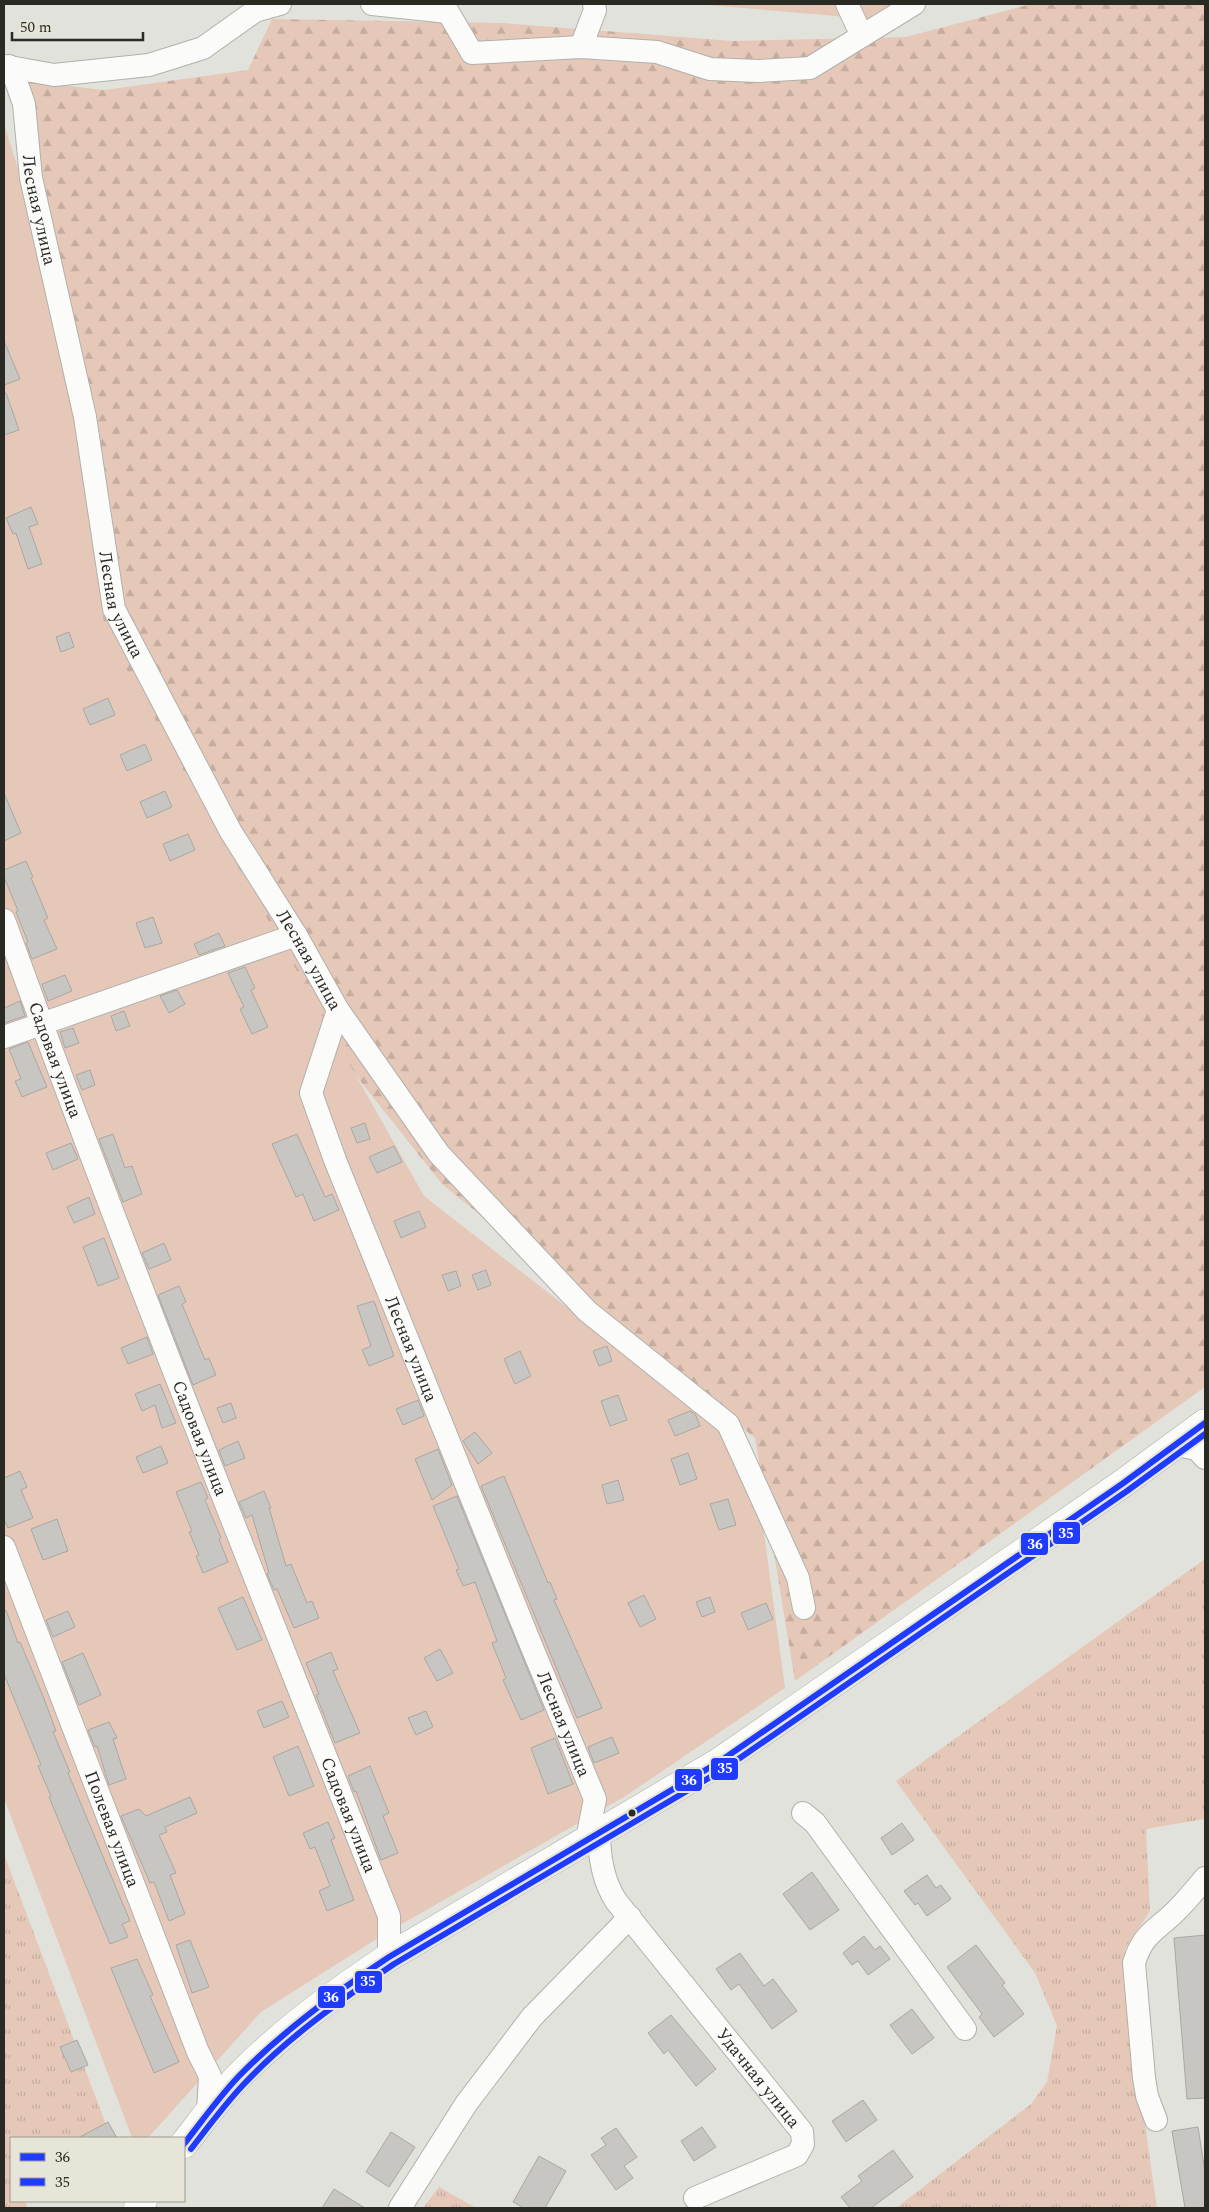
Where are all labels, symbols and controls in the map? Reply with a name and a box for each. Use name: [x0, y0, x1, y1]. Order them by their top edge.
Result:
scale bar: [12, 10, 144, 42]
text: 50 m: [20, 16, 52, 39]
street label: Лесная улица: [15, 153, 63, 268]
street label: Лесная улица: [91, 549, 151, 663]
street label: Лесная улица: [269, 904, 349, 1015]
street label: Садовая улица: [21, 998, 89, 1122]
street label: Лесная улица: [377, 1292, 444, 1406]
street label: Садовая улица: [165, 1376, 235, 1500]
line badge: 35: [1052, 1521, 1081, 1545]
text: 35: [1058, 1523, 1074, 1544]
line badge: 36: [1020, 1532, 1049, 1556]
text: 36: [1027, 1534, 1043, 1555]
street label: Лесная улица: [529, 1667, 597, 1781]
street label: Садовая улица: [313, 1753, 384, 1877]
line badge: 35: [710, 1757, 739, 1781]
text: 35: [717, 1758, 733, 1779]
street label: Полевая улица: [77, 1767, 147, 1892]
line badge: 36: [674, 1768, 703, 1792]
text: 36: [681, 1770, 697, 1791]
unlabelled marker: [627, 1808, 637, 1818]
line badge: 35: [354, 1970, 383, 1994]
text: 35: [360, 1971, 376, 1992]
line badge: 36: [317, 1985, 346, 2009]
text: 36: [323, 1987, 339, 2008]
street label: Удачная улица: [709, 2022, 807, 2134]
legend: [10, 2137, 185, 2202]
text: 36: [55, 2146, 71, 2169]
text: 35: [55, 2171, 70, 2194]

